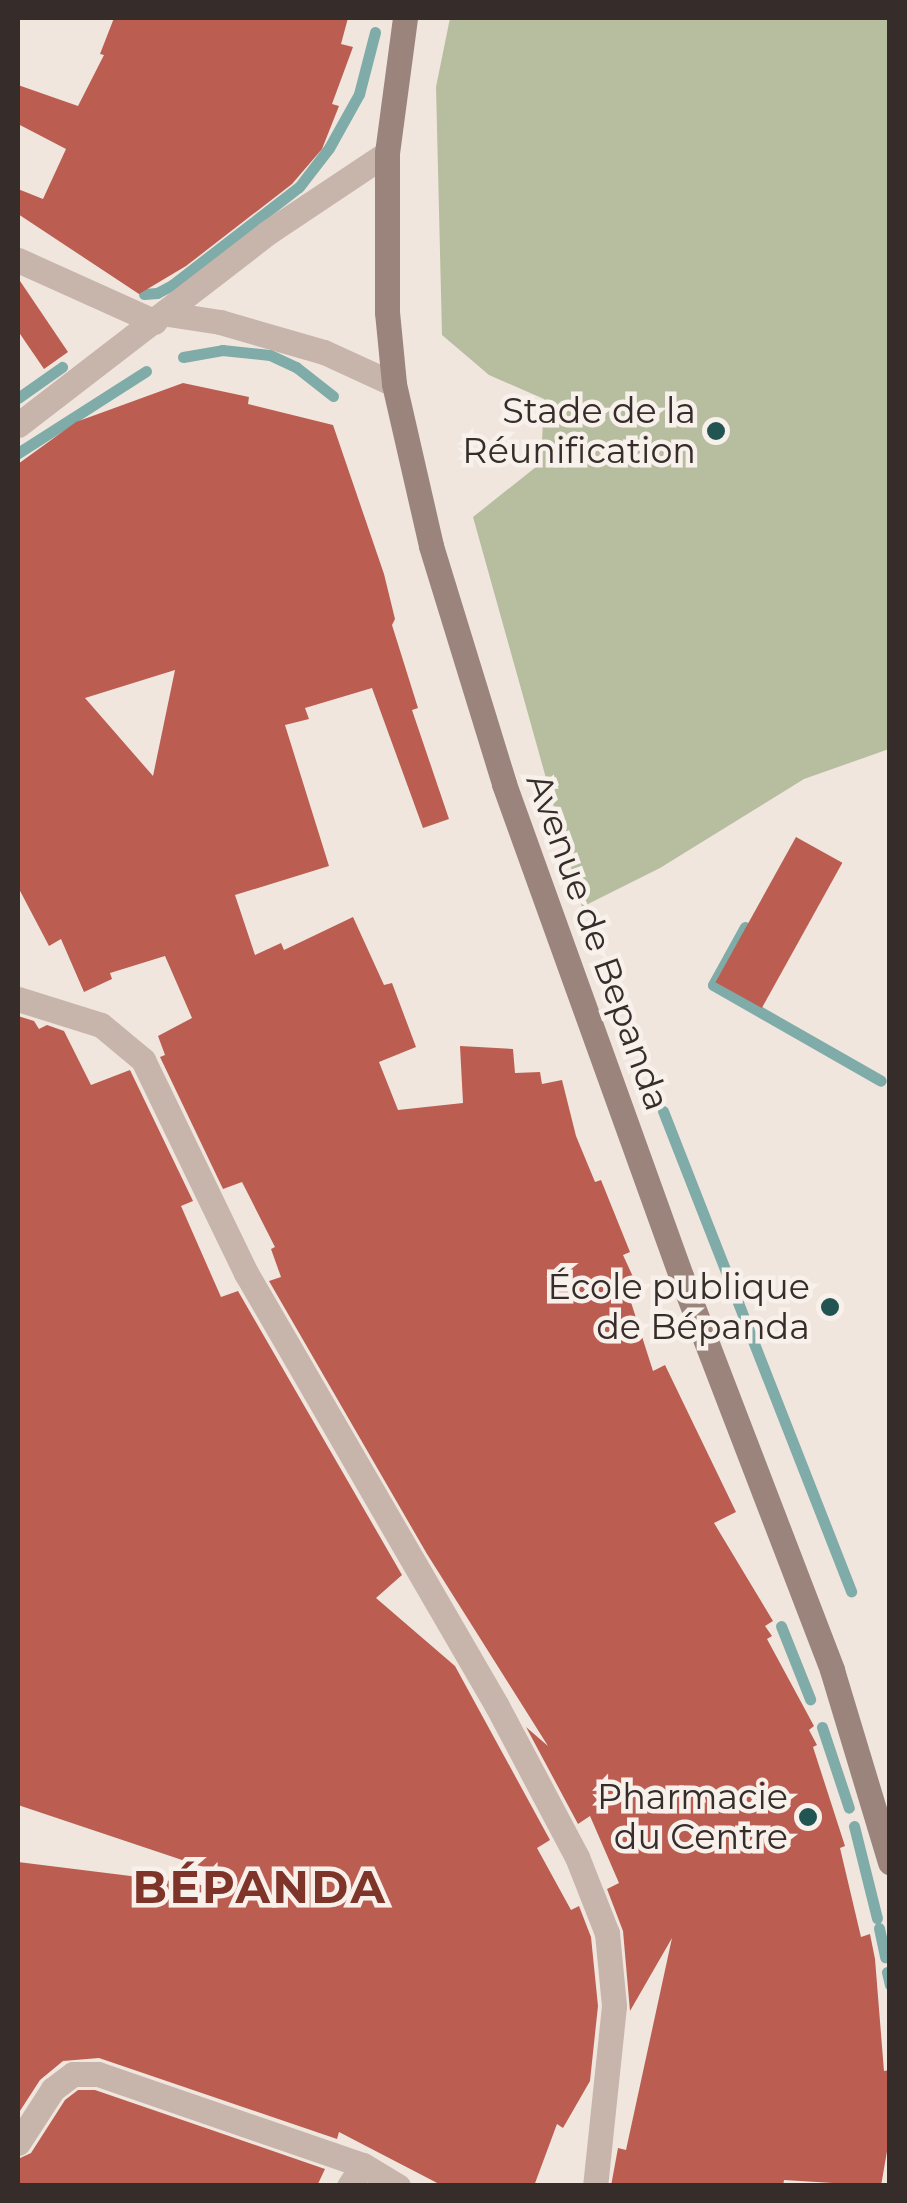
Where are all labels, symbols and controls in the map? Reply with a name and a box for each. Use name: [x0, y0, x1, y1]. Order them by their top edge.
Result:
place label: Stade de la Réunification: [462, 390, 696, 472]
marker: Stade de la Réunification: [705, 420, 727, 442]
street label: Avenue de Bepanda: [518, 768, 678, 1116]
place label: École publique de Bépanda: [548, 1266, 810, 1348]
marker: École publique de Bépanda: [819, 1296, 841, 1318]
place label: Pharmacie du Centre: [597, 1776, 788, 1858]
marker: Pharmacie du Centre: [797, 1806, 819, 1828]
district label: BÉPANDA: [132, 1860, 388, 1914]

